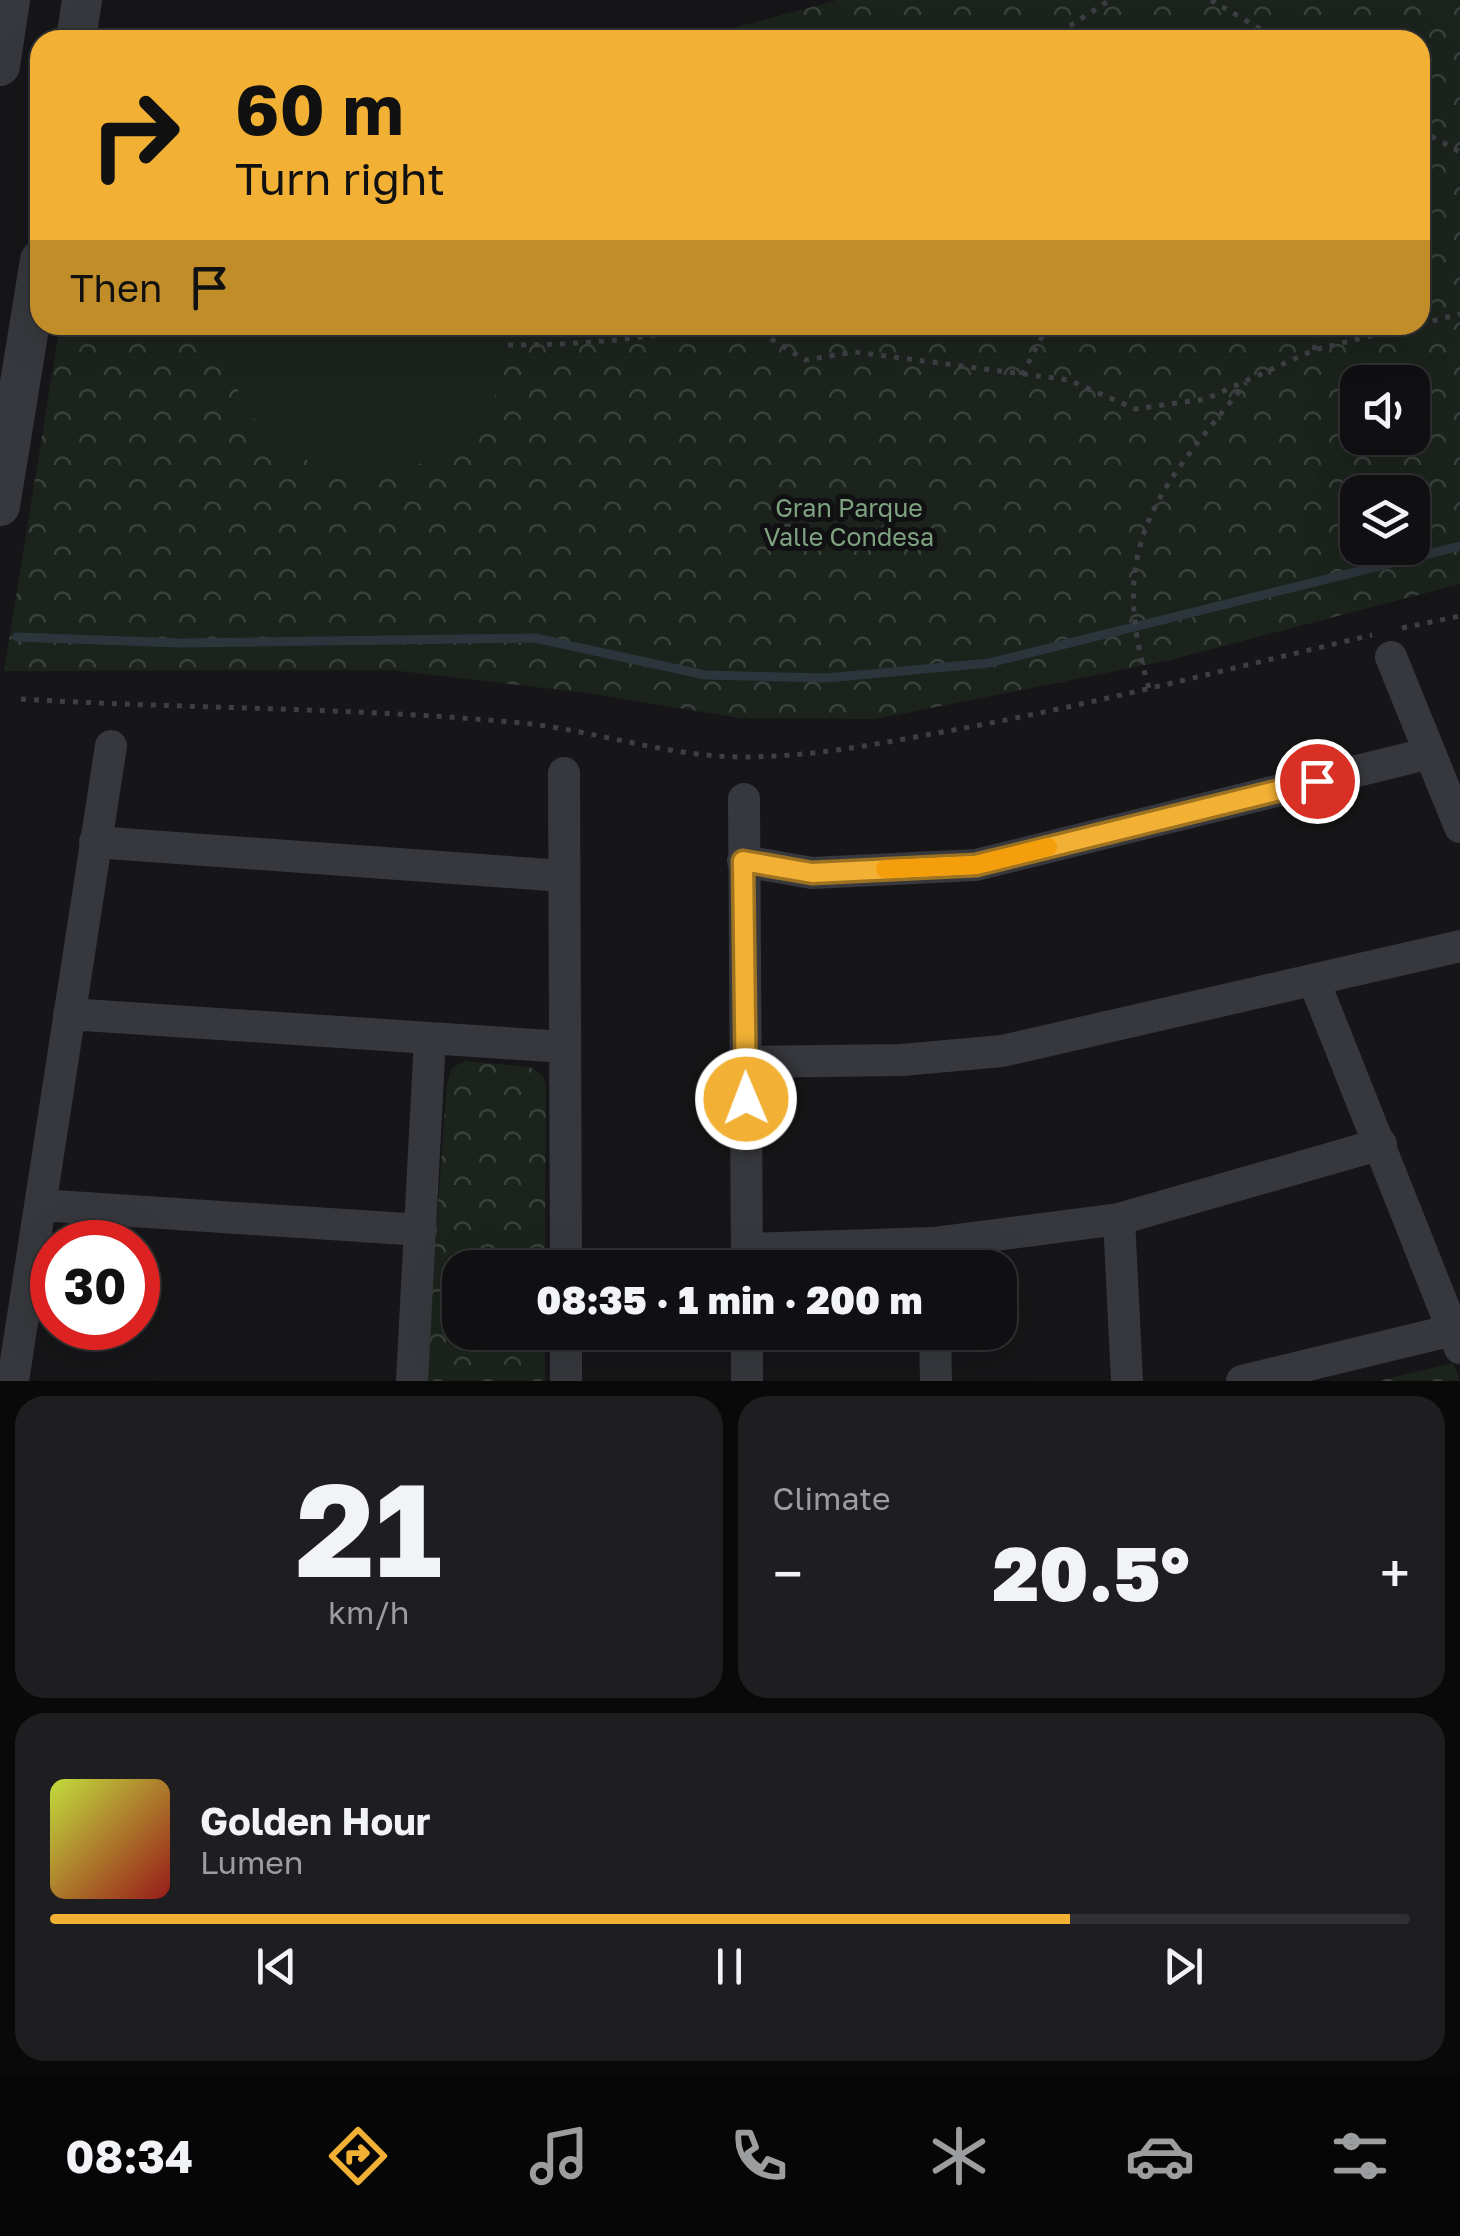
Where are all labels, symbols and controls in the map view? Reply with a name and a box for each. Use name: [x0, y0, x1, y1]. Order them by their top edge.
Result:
text: 60 m: [235, 66, 404, 150]
icon: right: [70, 70, 200, 200]
text: Turn right: [235, 151, 445, 205]
icon: arrive: [182, 260, 237, 315]
text: Then: [70, 265, 162, 310]
map controls: [1340, 365, 1430, 565]
button: sound: [1340, 365, 1430, 455]
button: layers: [1340, 475, 1430, 565]
park label: Gran Parque Valle Condesa: [764, 492, 934, 552]
pin: [1275, 739, 1360, 824]
icon: arrive: [1290, 754, 1345, 809]
position arrow: [694, 1047, 798, 1151]
speed limit sign: 30: [30, 1220, 160, 1350]
text: 08:35 · 1 min · 200 m: [536, 1277, 923, 1322]
text: 21: [296, 1450, 442, 1606]
text: Climate: [773, 1479, 891, 1517]
text: 20.5°: [993, 1527, 1190, 1618]
text: −: [773, 1540, 803, 1606]
text: +: [1380, 1540, 1410, 1606]
text: km/h: [328, 1593, 409, 1631]
text: Golden Hour: [200, 1798, 431, 1843]
text: Lumen: [200, 1843, 304, 1881]
icon: previous: [249, 1939, 304, 1994]
icon: pause: [702, 1939, 757, 1994]
icon: next: [1156, 1939, 1211, 1994]
icon: directions: [323, 2121, 393, 2191]
icon: music: [524, 2121, 594, 2191]
icon: phone: [724, 2121, 794, 2191]
icon: climate: [924, 2121, 994, 2191]
icon: car: [1125, 2121, 1195, 2191]
icon: filters: [1325, 2121, 1395, 2191]
text: 08:34: [65, 2129, 193, 2183]

